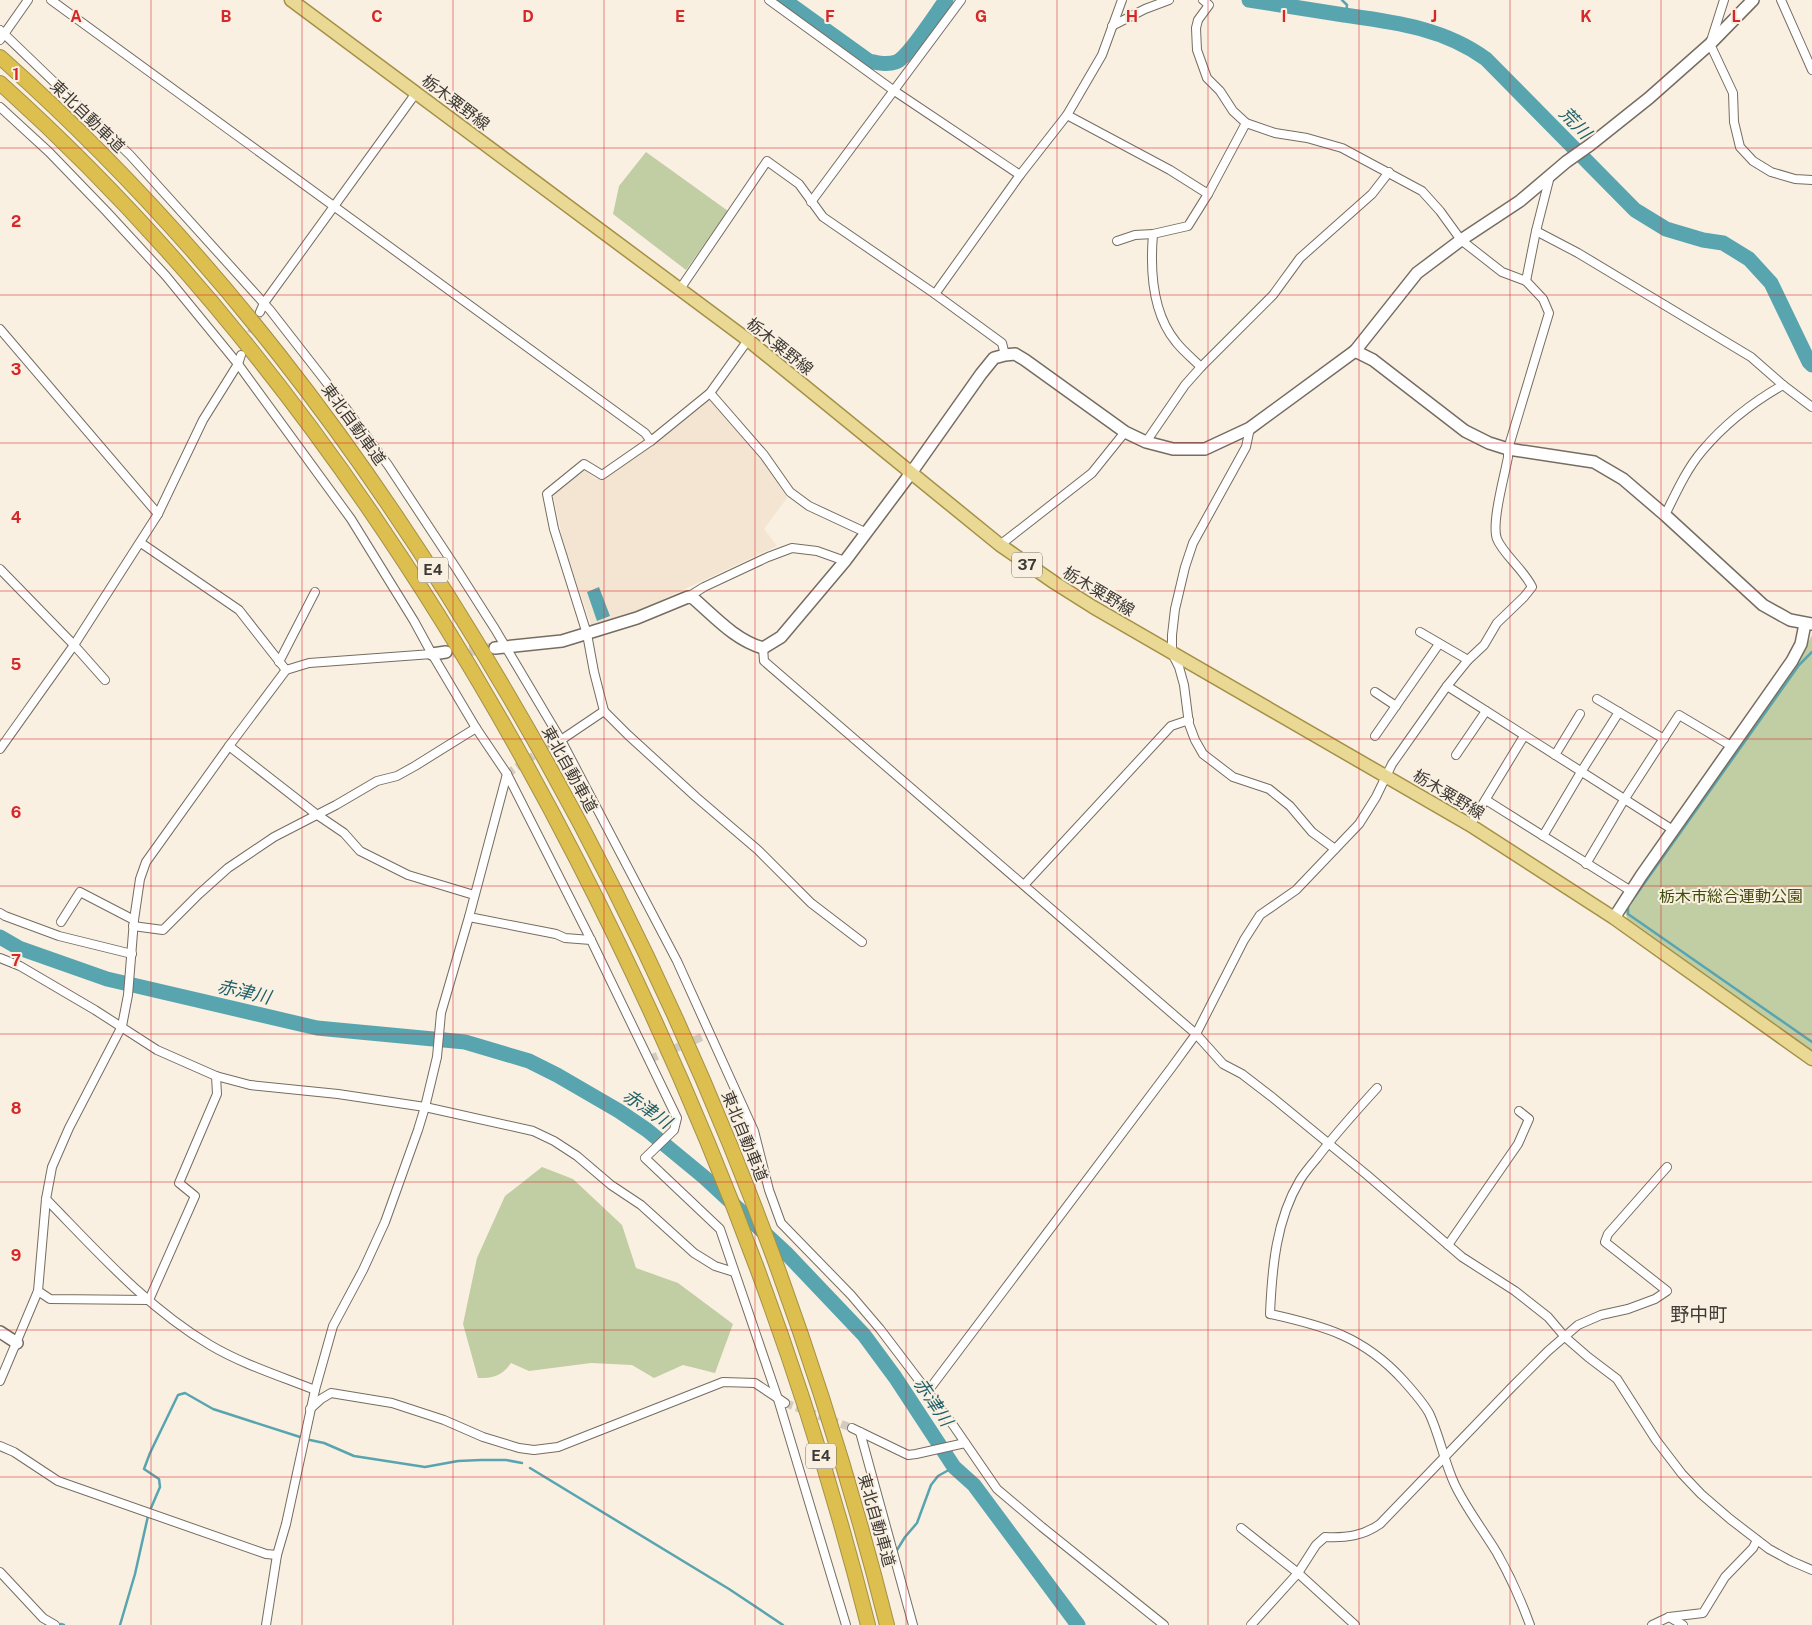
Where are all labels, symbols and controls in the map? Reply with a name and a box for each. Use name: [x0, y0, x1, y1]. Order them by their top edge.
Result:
text: A: [70, 7, 82, 26]
text: B: [221, 7, 232, 26]
text: C: [371, 7, 383, 26]
text: D: [522, 7, 534, 26]
text: E: [675, 7, 685, 26]
text: F: [825, 7, 835, 26]
text: G: [975, 7, 987, 26]
text: H: [1126, 7, 1138, 26]
text: I: [1282, 7, 1286, 26]
text: J: [1431, 7, 1437, 26]
text: K: [1580, 7, 1592, 26]
text: L: [1731, 7, 1741, 26]
text: 1: [13, 65, 19, 84]
street label: 栃木粟野線: [418, 71, 493, 134]
street label: 東北自動車道: [47, 76, 129, 157]
water label: 荒川: [1555, 102, 1597, 144]
text: 2: [11, 212, 21, 231]
street label: 栃木粟野線: [743, 314, 817, 379]
text: 3: [11, 360, 21, 379]
street label: 東北自動車道: [318, 380, 389, 469]
text: 4: [11, 508, 22, 527]
road number: 37: [1012, 552, 1042, 578]
road number: E4: [418, 558, 448, 582]
street label: 栃木粟野線: [1060, 563, 1138, 620]
text: 5: [11, 655, 22, 674]
street label: 東北自動車道: [538, 723, 601, 816]
street label: 栃木粟野線: [1410, 766, 1488, 823]
text: 6: [11, 803, 21, 822]
park label: 栃木市総合運動公園: [1659, 887, 1803, 906]
text: 7: [11, 951, 21, 970]
water label: 赤津川: [215, 975, 275, 1008]
water label: 赤津川: [619, 1085, 677, 1134]
street label: 東北自動車道: [718, 1088, 771, 1184]
text: 8: [11, 1099, 22, 1118]
text: 9: [11, 1246, 21, 1265]
district label: 野中町: [1670, 1303, 1728, 1325]
water label: 赤津川: [910, 1373, 958, 1432]
road number: E4: [806, 1444, 836, 1468]
street label: 東北自動車道: [854, 1471, 899, 1569]

